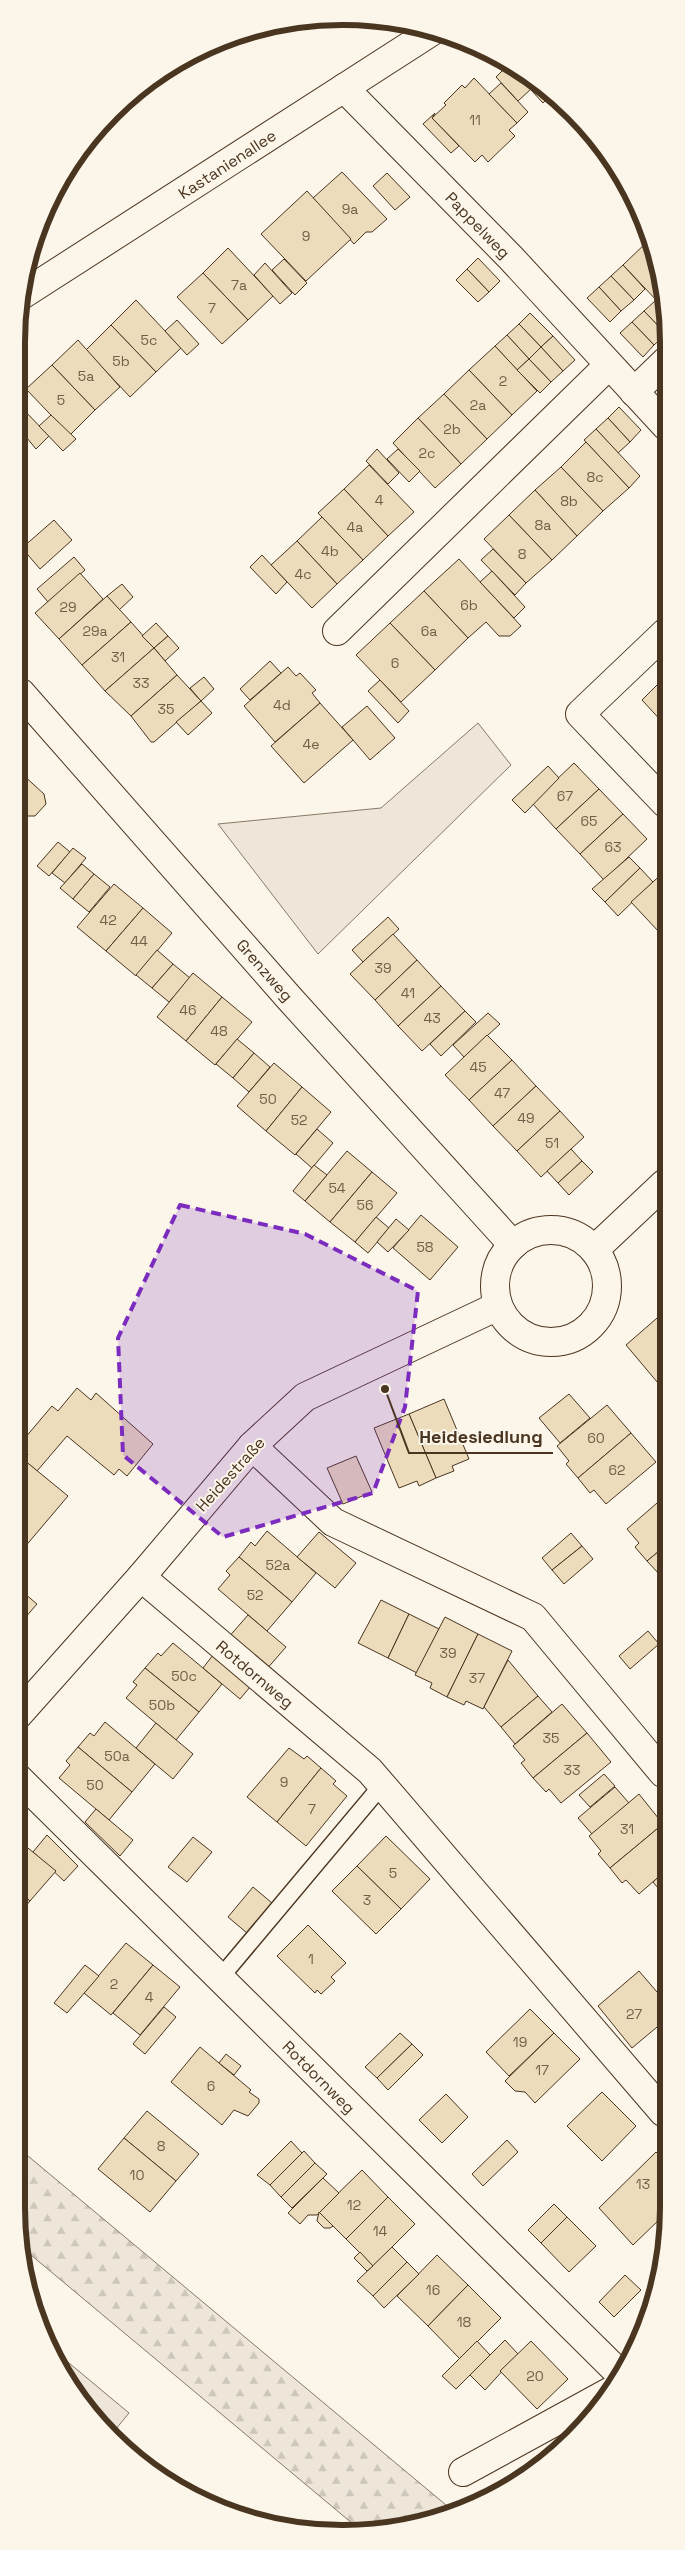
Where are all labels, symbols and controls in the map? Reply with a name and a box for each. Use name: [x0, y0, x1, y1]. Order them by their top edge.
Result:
house number: 11: [469, 111, 481, 129]
street label: Kastanienallee: [174, 125, 280, 204]
street label: Pappelweg: [441, 187, 515, 263]
house number: 9a: [342, 200, 358, 218]
house number: 9: [302, 227, 310, 245]
house number: 7a: [231, 276, 247, 294]
house number: 7: [208, 299, 216, 317]
house number: 5c: [141, 331, 157, 349]
house number: 5b: [112, 352, 130, 370]
house number: 5a: [78, 367, 94, 385]
house number: 2: [499, 372, 507, 390]
house number: 5: [57, 391, 65, 409]
house number: 2a: [470, 396, 486, 414]
house number: 2b: [443, 420, 461, 438]
house number: 2c: [419, 444, 435, 462]
house number: 8c: [586, 468, 604, 486]
house number: 4: [375, 491, 384, 509]
house number: 8b: [560, 492, 578, 510]
house number: 8a: [535, 516, 551, 534]
house number: 4a: [347, 518, 363, 536]
house number: 4b: [321, 542, 339, 560]
house number: 8: [518, 545, 527, 563]
house number: 4c: [294, 565, 312, 583]
house number: 6b: [460, 596, 478, 614]
house number: 29: [60, 598, 76, 616]
house number: 29a: [82, 622, 108, 640]
house number: 6a: [421, 622, 437, 640]
house number: 31: [111, 648, 125, 666]
house number: 6: [391, 654, 399, 672]
house number: 33: [133, 674, 149, 692]
house number: 4d: [273, 696, 291, 714]
house number: 35: [158, 700, 174, 718]
house number: 4e: [302, 735, 320, 753]
house number: 67: [557, 787, 573, 805]
house number: 65: [581, 812, 597, 830]
house number: 63: [604, 838, 622, 856]
house number: 42: [99, 911, 117, 929]
house number: 44: [130, 932, 148, 950]
street label: Grenzweg: [232, 935, 298, 1006]
house number: 39: [374, 959, 392, 977]
house number: 41: [401, 984, 415, 1002]
house number: 46: [179, 1001, 197, 1019]
house number: 43: [423, 1009, 441, 1027]
house number: 48: [210, 1022, 228, 1040]
house number: 45: [469, 1058, 487, 1076]
house number: 47: [494, 1084, 510, 1102]
house number: 50: [259, 1090, 277, 1108]
house number: 49: [517, 1109, 535, 1127]
house number: 52: [291, 1111, 307, 1129]
house number: 51: [545, 1134, 559, 1152]
house number: 54: [328, 1179, 346, 1197]
house number: 56: [357, 1196, 373, 1214]
house number: 58: [416, 1238, 434, 1256]
callout: Heidesiedlung: [409, 1420, 553, 1453]
text: Heidesiedlung: [419, 1425, 543, 1448]
house number: 60: [587, 1429, 605, 1447]
street label: Heidestraße: [191, 1432, 270, 1516]
house number: 62: [609, 1461, 625, 1479]
house number: 52a: [266, 1556, 290, 1574]
house number: 52: [247, 1586, 263, 1604]
street label: Rotdornweg: [212, 1636, 298, 1713]
house number: 39: [439, 1644, 457, 1662]
house number: 50c: [171, 1667, 197, 1685]
house number: 37: [469, 1669, 485, 1687]
house number: 50b: [149, 1696, 175, 1714]
house number: 35: [543, 1729, 559, 1747]
house number: 50a: [104, 1747, 130, 1765]
house number: 33: [564, 1761, 580, 1779]
house number: 9: [280, 1773, 288, 1791]
house number: 50: [86, 1776, 104, 1794]
house number: 7: [308, 1800, 316, 1818]
house number: 31: [620, 1820, 634, 1838]
house number: 5: [389, 1864, 397, 1882]
house number: 3: [363, 1891, 371, 1909]
house number: 1: [308, 1950, 314, 1968]
house number: 2: [110, 1975, 118, 1993]
house number: 4: [145, 1988, 154, 2006]
house number: 27: [626, 2005, 642, 2023]
house number: 19: [513, 2033, 527, 2051]
street label: Rotdornweg: [278, 2036, 360, 2118]
house number: 17: [535, 2061, 549, 2079]
house number: 6: [207, 2077, 215, 2095]
house number: 8: [157, 2137, 166, 2155]
house number: 10: [130, 2166, 144, 2184]
house number: 13: [636, 2175, 650, 2193]
house number: 12: [347, 2196, 361, 2214]
house number: 14: [373, 2222, 388, 2240]
house number: 16: [426, 2281, 440, 2299]
house number: 18: [457, 2313, 472, 2331]
house number: 20: [526, 2367, 544, 2385]

